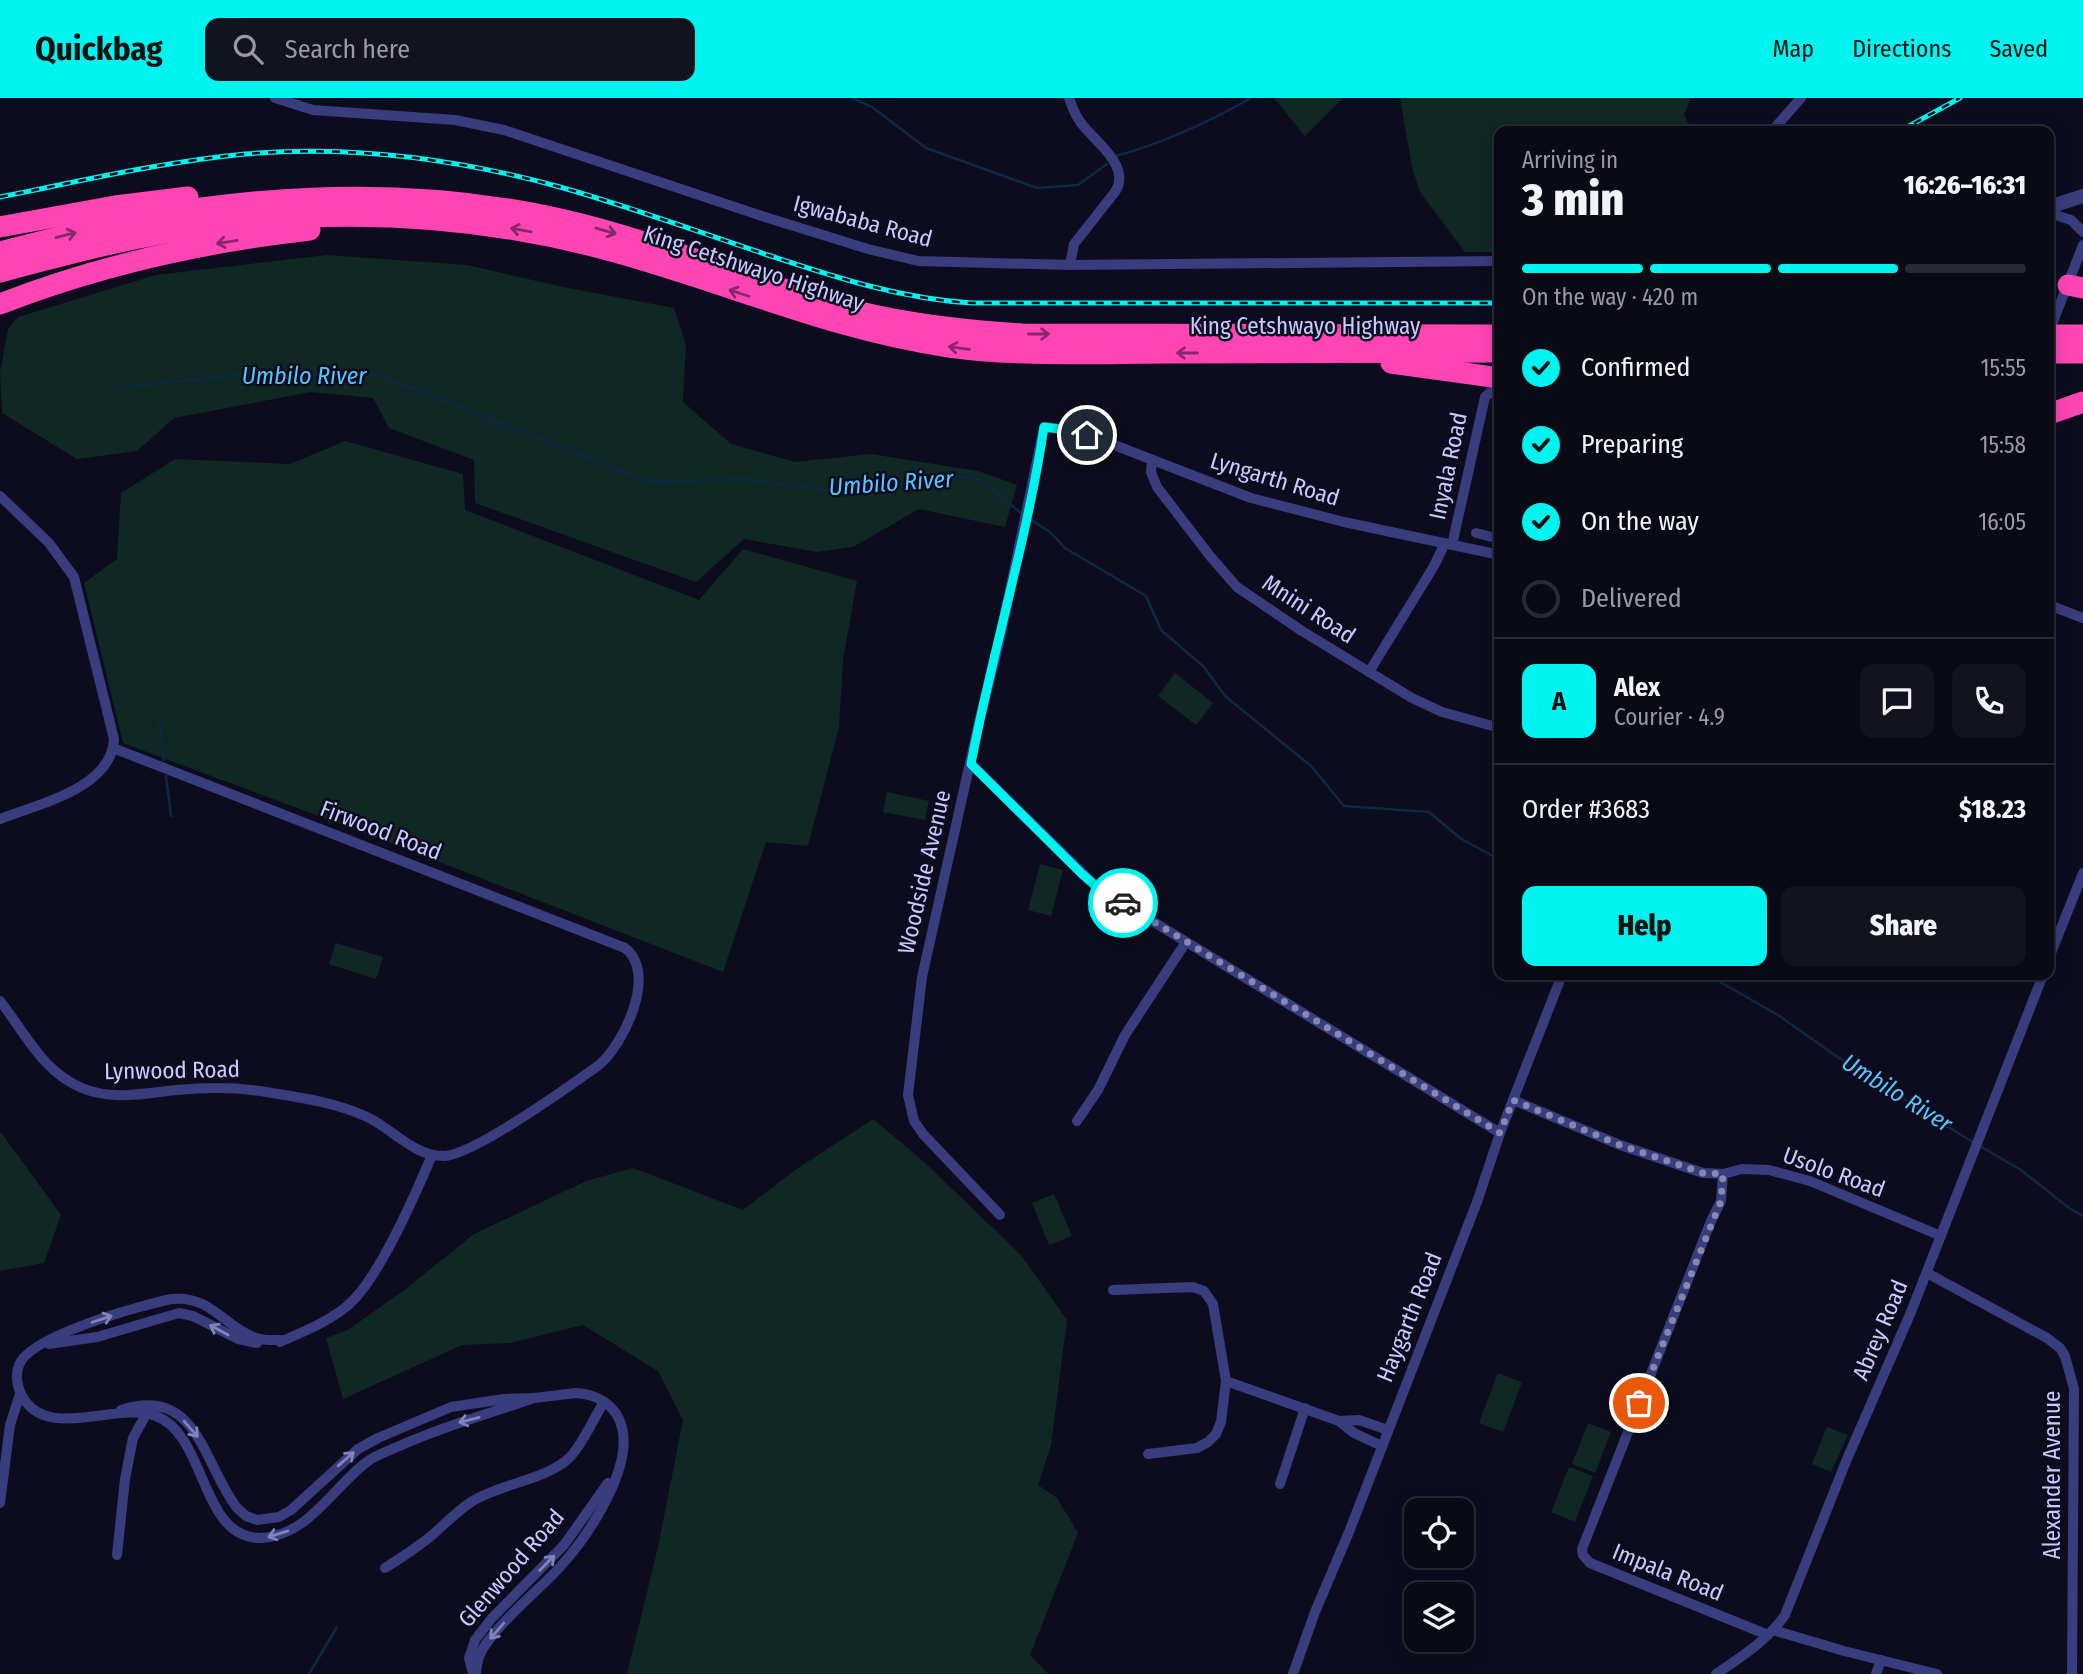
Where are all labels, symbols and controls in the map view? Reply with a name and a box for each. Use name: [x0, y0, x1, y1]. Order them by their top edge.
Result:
search box: [205, 18, 695, 81]
text: Quickbag: [35, 29, 163, 69]
icon: search: [229, 30, 267, 68]
text: Search here: [285, 34, 410, 65]
text: Map: [1773, 35, 1814, 63]
text: Directions: [1852, 35, 1951, 63]
text: Saved: [1989, 35, 2048, 63]
text: Arriving in: [1522, 146, 1618, 174]
text: 16:26–16:31: [1903, 170, 2026, 201]
text: 3 min: [1522, 172, 1624, 227]
street label: Igwababa Road: [791, 189, 935, 253]
street label: King Cetshwayo Highway: [640, 219, 869, 317]
one-way arrow: [510, 223, 533, 236]
one-way arrow: [594, 225, 617, 238]
one-way arrow: [54, 228, 77, 241]
one-way arrow: [216, 236, 239, 249]
text: On the way · 420 m: [1522, 283, 1698, 311]
one-way arrow: [728, 286, 750, 299]
street label: King Cetshwayo Highway: [1190, 312, 1421, 340]
one-way arrow: [1028, 328, 1051, 341]
one-way arrow: [948, 342, 971, 355]
one-way arrow: [1175, 346, 1198, 360]
icon: check: [1522, 349, 1560, 387]
text: Confirmed: [1581, 352, 1691, 383]
text: 15:55: [1981, 354, 2026, 382]
water label: Umbilo River: [242, 362, 367, 390]
pin: [1057, 405, 1117, 465]
street label: Inyala Road: [1423, 410, 1473, 522]
icon: home: [1068, 416, 1106, 454]
icon: check: [1522, 426, 1560, 464]
text: Preparing: [1581, 429, 1683, 460]
text: 15:58: [1979, 431, 2026, 459]
street label: Lyngarth Road: [1207, 446, 1343, 512]
water label: Umbilo River: [828, 465, 955, 501]
icon: check: [1522, 503, 1560, 541]
text: On the way: [1581, 506, 1699, 537]
text: 16:05: [1978, 508, 2026, 536]
street label: Mnini Road: [1257, 569, 1361, 649]
text: Delivered: [1581, 583, 1682, 614]
button: chat: [1860, 664, 1934, 738]
button: phone: [1952, 664, 2026, 738]
text: Alex: [1614, 672, 1660, 703]
text: A: [1552, 686, 1566, 717]
text: Courier · 4.9: [1614, 703, 1725, 731]
street label: Woodside Avenue: [892, 787, 956, 957]
street label: Firwood Road: [316, 794, 446, 866]
text: Order #3683: [1522, 794, 1650, 825]
text: $18.23: [1959, 794, 2026, 825]
courier: [1088, 868, 1158, 938]
icon: car: [1104, 884, 1142, 922]
button: Help: [1522, 886, 1767, 966]
button: Share: [1781, 886, 2026, 966]
water label: Umbilo River: [1837, 1048, 1958, 1138]
street label: Lynwood Road: [104, 1055, 240, 1085]
street label: Usolo Road: [1779, 1141, 1889, 1203]
street label: Haygarth Road: [1370, 1248, 1448, 1386]
street label: Abrey Road: [1846, 1276, 1914, 1384]
one-way arrow: [91, 1311, 113, 1324]
one-way arrow: [209, 1323, 230, 1336]
pin: [1609, 1373, 1669, 1433]
icon: bag: [1620, 1384, 1658, 1422]
street label: Alexander Avenue: [2038, 1391, 2066, 1559]
one-way arrow: [459, 1414, 481, 1427]
one-way arrow: [183, 1420, 199, 1438]
one-way arrow: [337, 1451, 355, 1467]
map controls: [1404, 1498, 1474, 1652]
button: locate: [1404, 1498, 1474, 1568]
street label: Glenwood Road: [452, 1503, 570, 1633]
one-way arrow: [267, 1529, 289, 1541]
street label: Impala Road: [1608, 1537, 1728, 1607]
one-way arrow: [538, 1555, 555, 1572]
button: layers: [1404, 1582, 1474, 1652]
one-way arrow: [489, 1621, 505, 1639]

